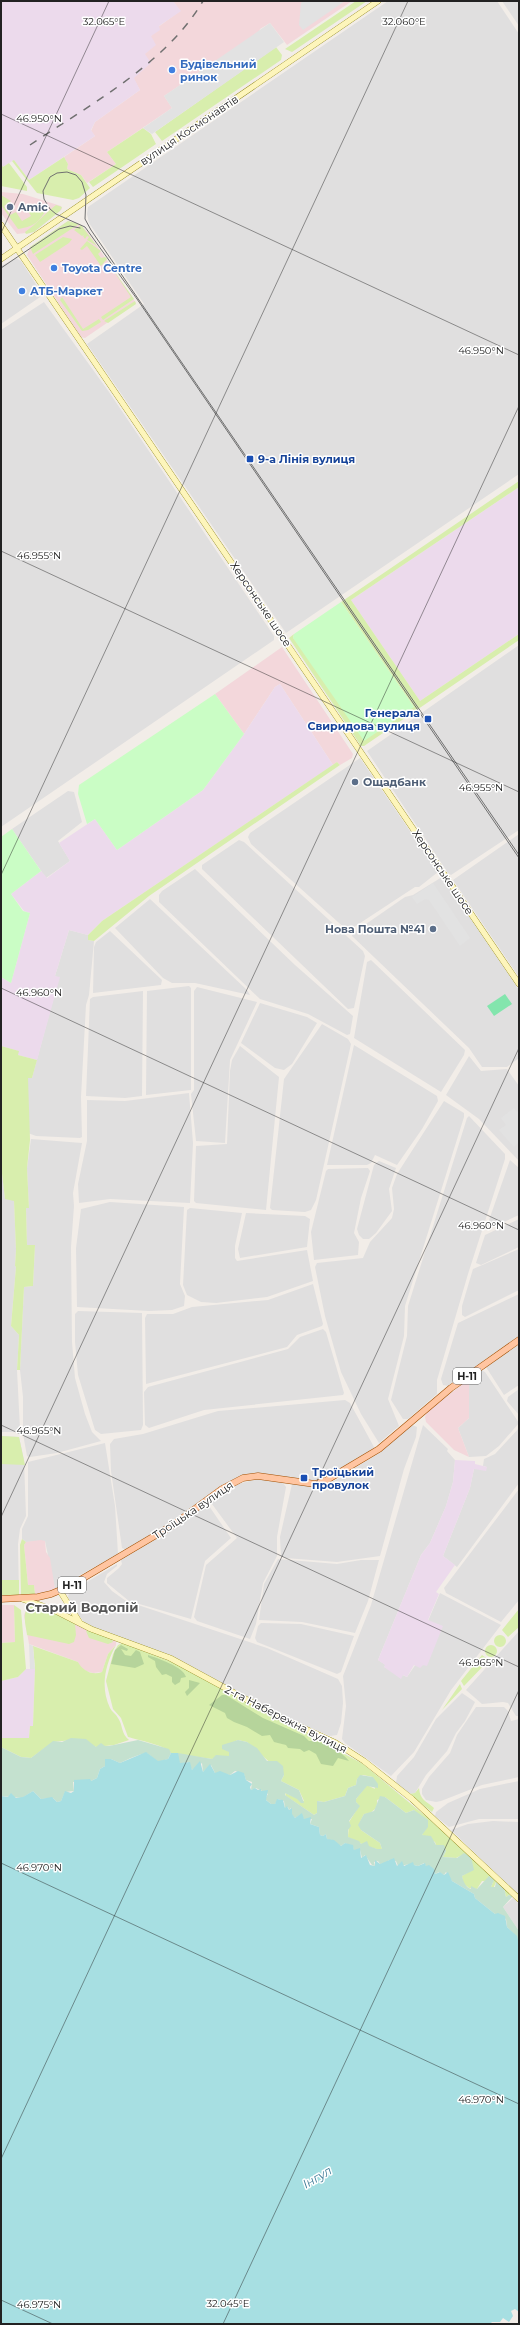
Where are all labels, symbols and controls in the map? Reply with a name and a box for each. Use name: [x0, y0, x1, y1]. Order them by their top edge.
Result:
text: 32.065°E: [83, 15, 126, 28]
text: 32.060°E: [382, 15, 426, 28]
place label: Будівельний ринок: [180, 57, 256, 84]
marker: Будівельний ринок: [167, 65, 177, 75]
street label: вулиця Космонавтів: [137, 92, 241, 168]
text: 46.950°N: [16, 112, 62, 125]
place label: Amic: [17, 200, 48, 214]
marker: Amic: [5, 202, 15, 212]
place label: Toyota Centre: [62, 261, 142, 275]
marker: Toyota Centre: [49, 263, 59, 273]
place label: АТБ-Маркет: [30, 284, 102, 298]
marker: АТБ-Маркет: [17, 286, 27, 296]
text: 46.950°N: [458, 344, 504, 357]
place label: 9-а Лінія вулиця: [258, 452, 355, 466]
marker: 9-а Лінія вулиця: [245, 454, 255, 464]
text: 46.955°N: [17, 549, 61, 562]
street label: Херсонське шосе: [227, 559, 295, 650]
place label: Генерала Свиридова вулиця: [307, 706, 420, 733]
marker: Генерала Свиридова вулиця: [423, 714, 433, 724]
place label: Ощадбанк: [363, 775, 427, 789]
marker: Ощадбанк: [350, 777, 360, 787]
text: 46.955°N: [459, 781, 503, 794]
street label: Херсонське шосе: [409, 827, 477, 918]
place label: Нова Пошта №41: [325, 922, 425, 936]
marker: Нова Пошта №41: [428, 924, 438, 934]
text: 46.960°N: [16, 986, 62, 999]
text: 46.960°N: [458, 1219, 504, 1232]
road number: Н-11: [453, 1368, 481, 1384]
text: 46.965°N: [17, 1424, 61, 1437]
place label: Троїцький провулок: [312, 1465, 374, 1492]
marker: Троїцький провулок: [299, 1473, 309, 1483]
street label: Троїцька вулиця: [150, 1478, 236, 1542]
road number: Н-11: [58, 1577, 86, 1593]
district label: Старий Водопій: [25, 1599, 139, 1615]
text: 46.965°N: [459, 1656, 503, 1669]
street label: 2-га Набережна вулиця: [222, 1682, 350, 1756]
text: 46.970°N: [16, 1861, 62, 1874]
text: 46.970°N: [458, 2093, 504, 2106]
water label: Інгул: [300, 2162, 335, 2191]
text: 32.045°E: [207, 2297, 250, 2310]
text: 46.975°N: [17, 2298, 61, 2311]

